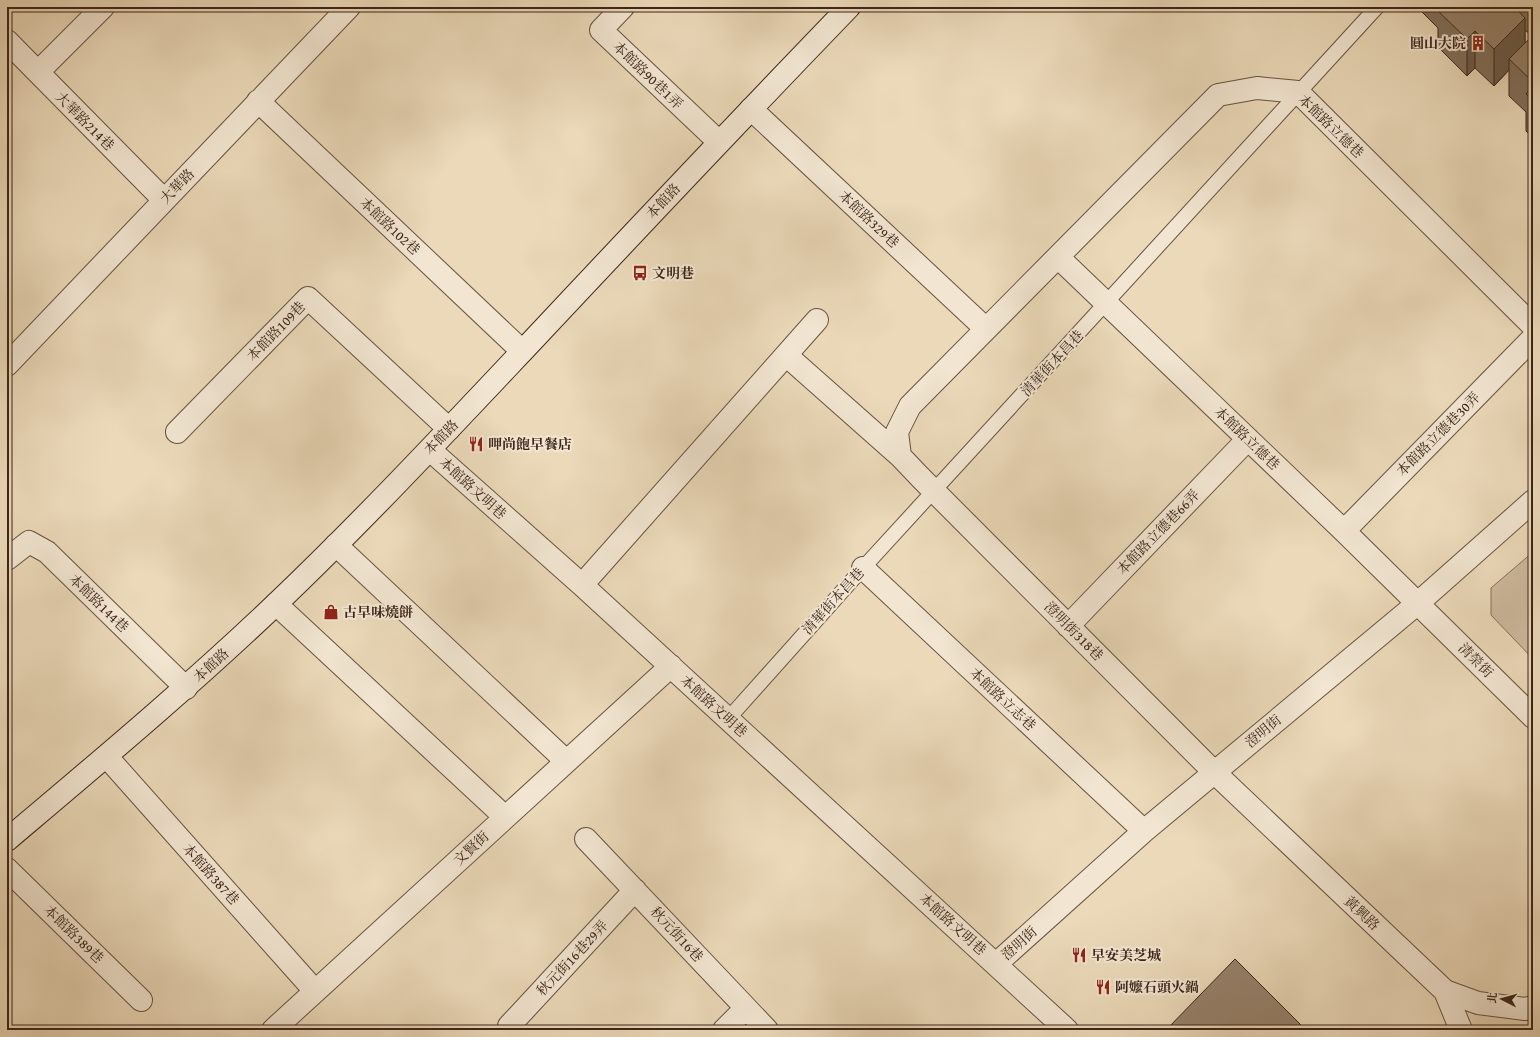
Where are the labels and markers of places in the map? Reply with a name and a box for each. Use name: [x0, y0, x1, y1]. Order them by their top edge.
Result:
place label: 圓山大院: [1410, 33, 1466, 53]
building icon: 圓山大院: [1469, 34, 1487, 52]
place label: 文明巷: [652, 263, 694, 283]
bus stop icon: 文明巷: [631, 264, 649, 282]
place label: 呷尚飽早餐店: [488, 434, 572, 454]
restaurant icon: 呷尚飽早餐店: [467, 435, 485, 453]
place label: 古早味燒餅: [343, 602, 413, 622]
shop icon: 古早味燒餅: [322, 603, 340, 621]
place label: 早安美芝城: [1091, 945, 1161, 965]
restaurant icon: 早安美芝城: [1070, 946, 1088, 964]
place label: 阿嬤石頭火鍋: [1115, 977, 1199, 997]
restaurant icon: 阿嬤石頭火鍋: [1094, 978, 1112, 996]

